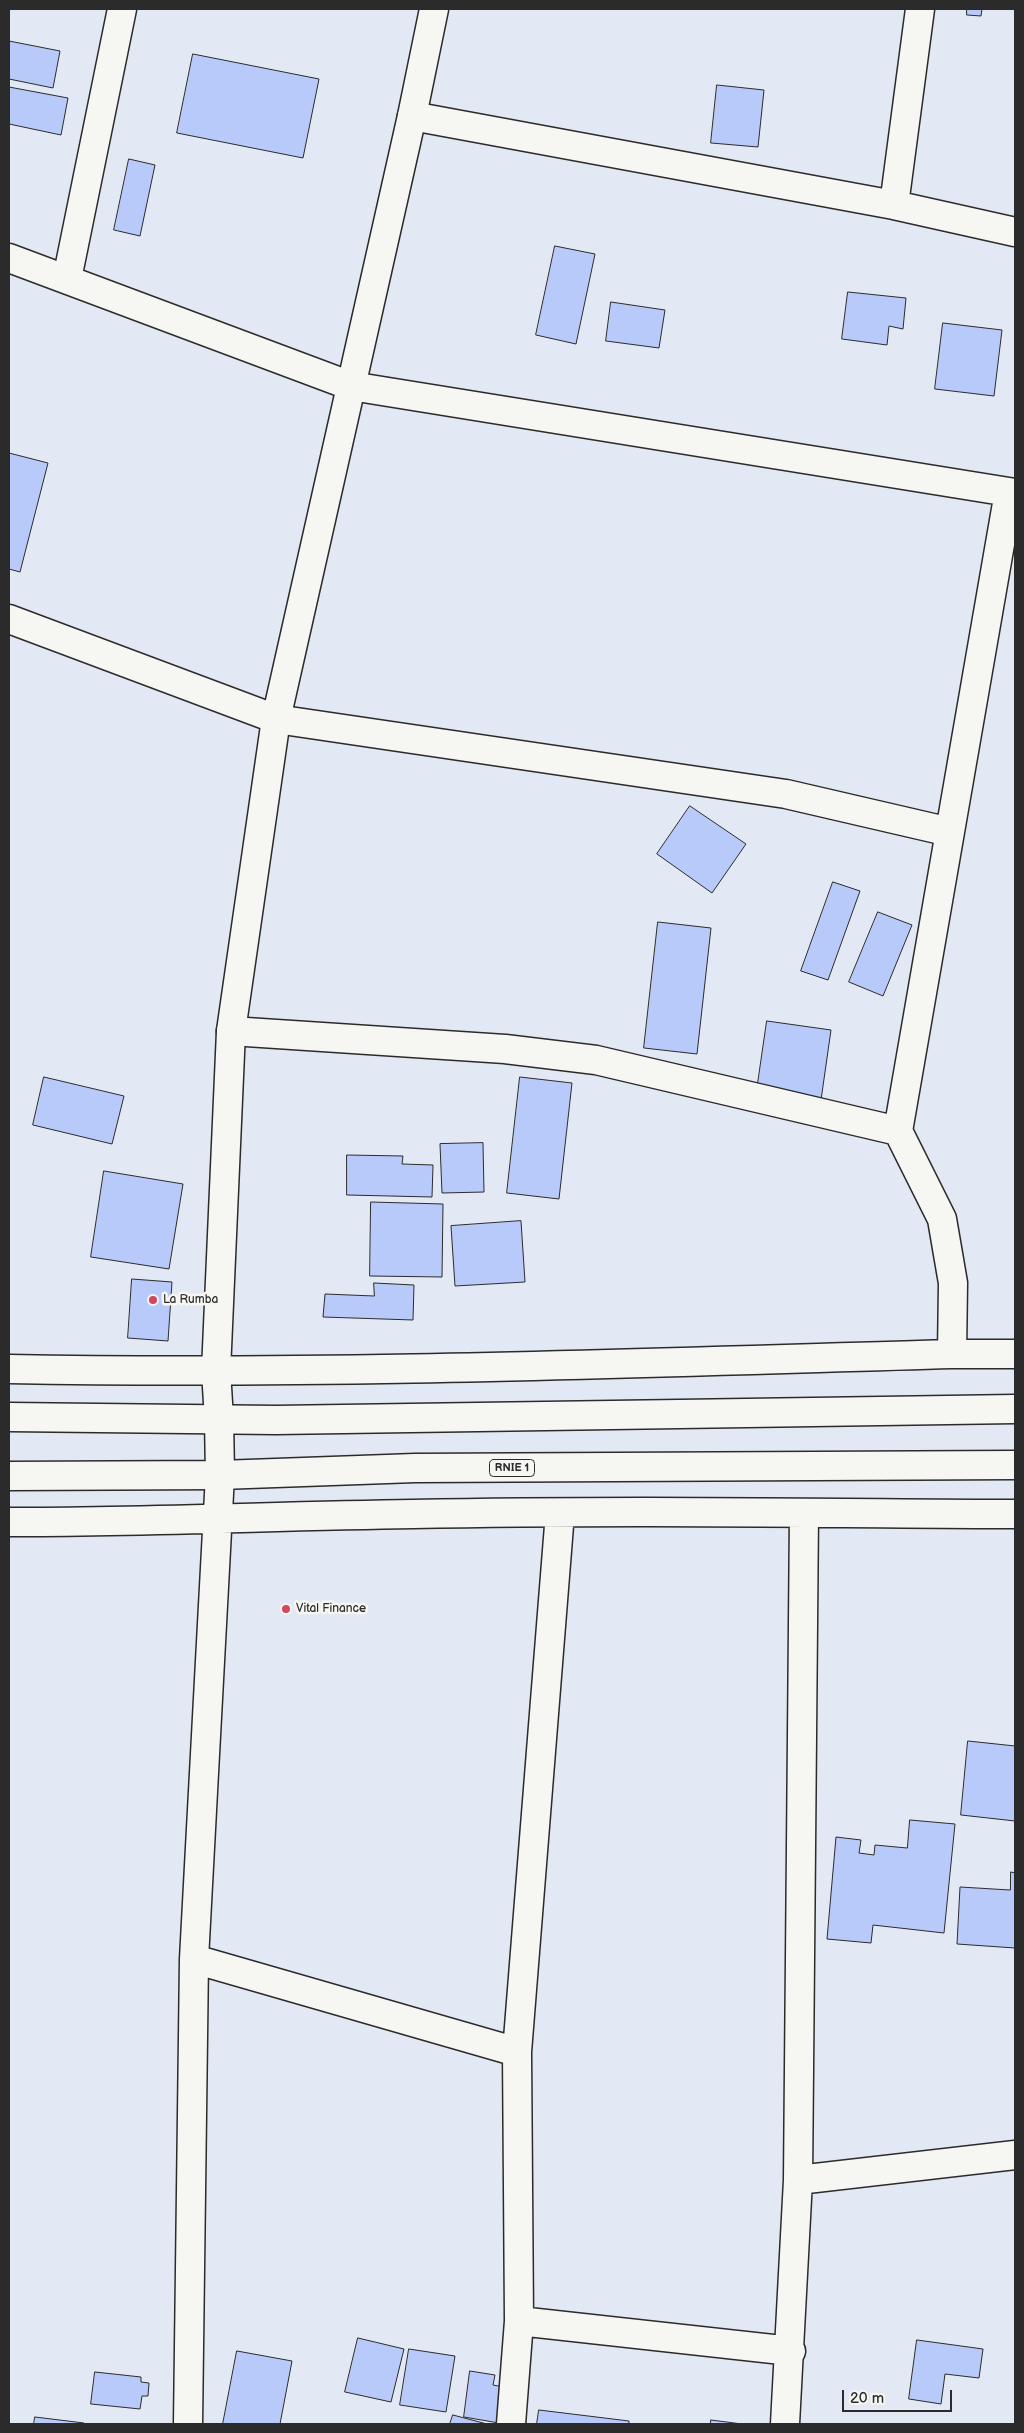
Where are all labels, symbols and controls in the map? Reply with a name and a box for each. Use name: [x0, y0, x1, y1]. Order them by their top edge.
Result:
place label: La Rumba: [163, 1293, 218, 1307]
marker: La Rumba: [147, 1294, 159, 1306]
road number: RNIE 1: [490, 1460, 534, 1476]
place label: Vital Finance: [296, 1602, 366, 1616]
marker: Vital Finance: [280, 1603, 292, 1615]
scale bar: [844, 2380, 954, 2412]
text: 20 m: [850, 2389, 884, 2408]

